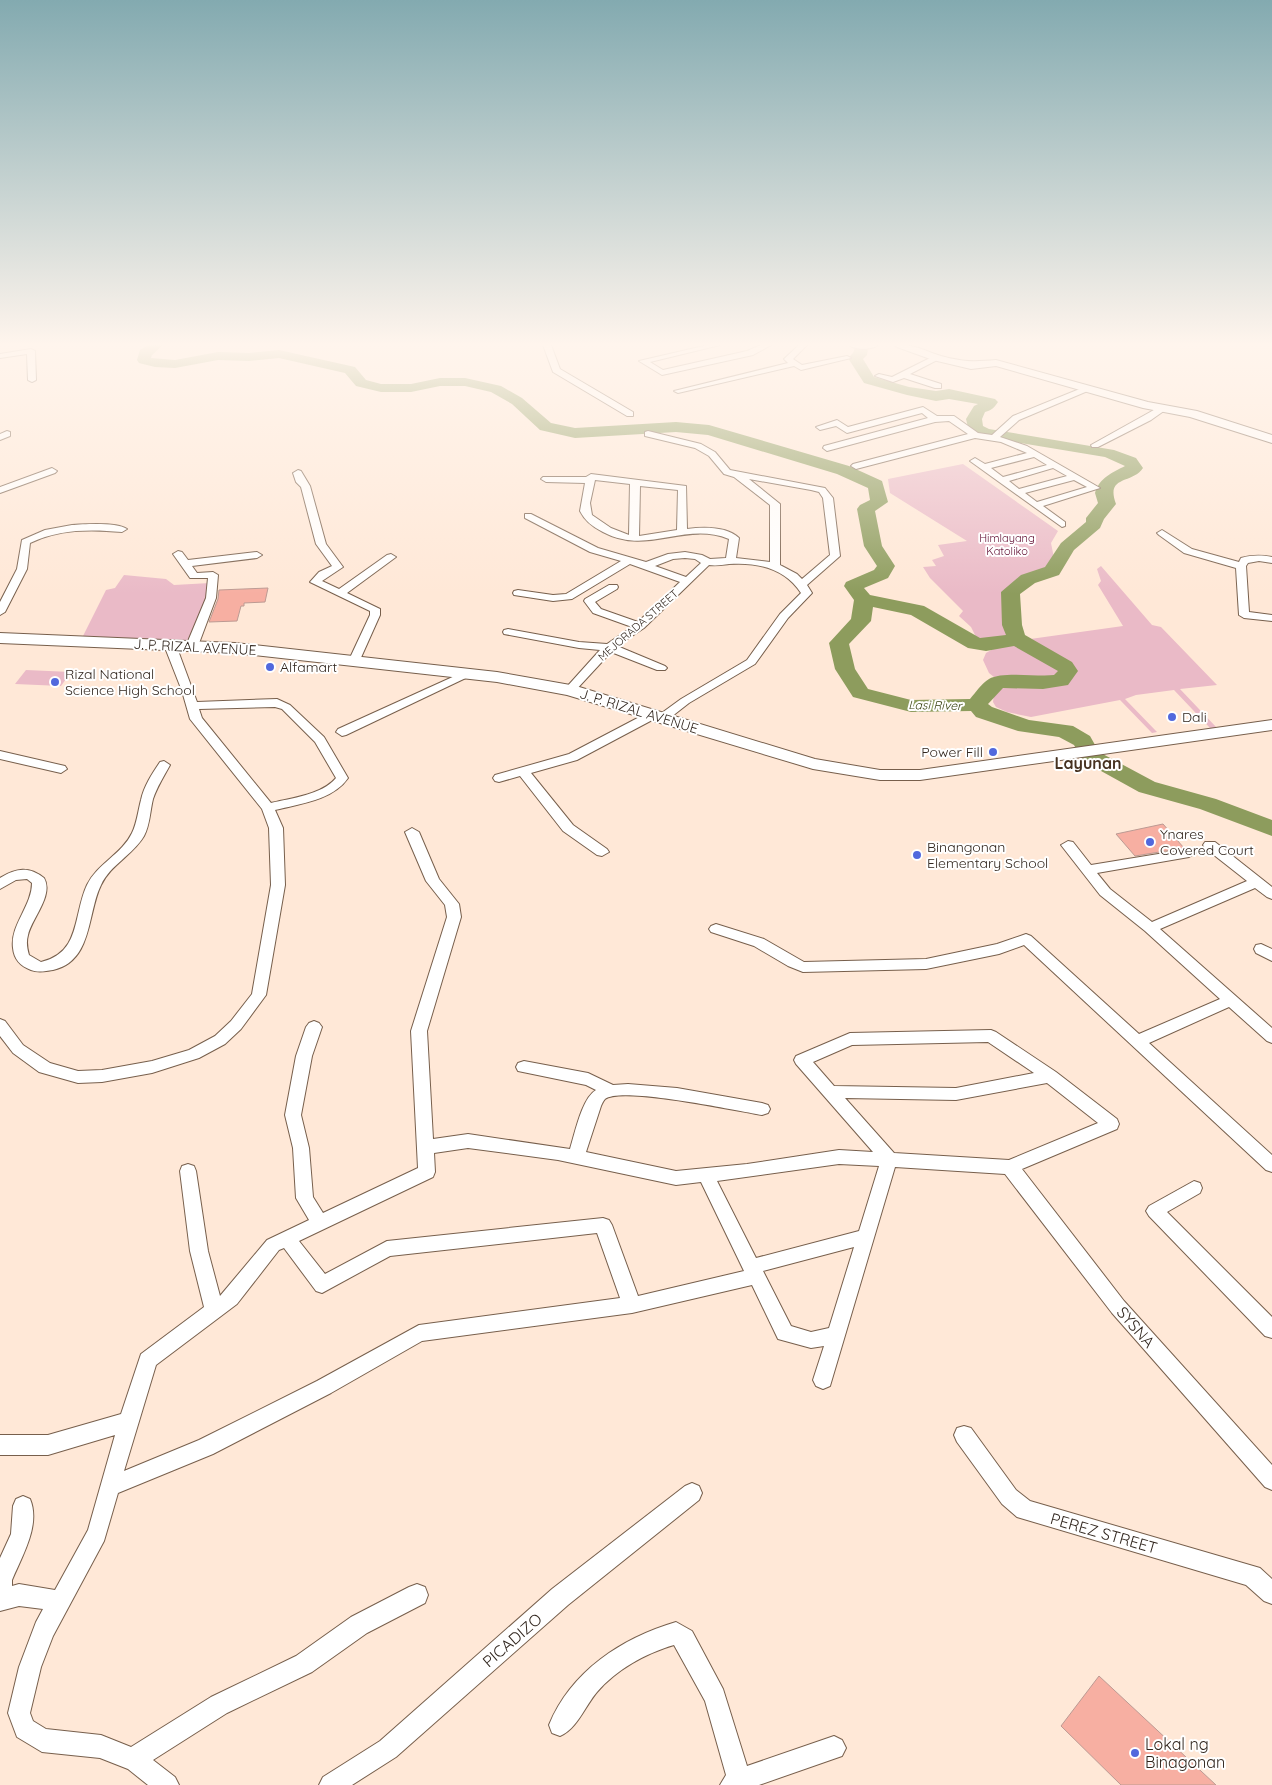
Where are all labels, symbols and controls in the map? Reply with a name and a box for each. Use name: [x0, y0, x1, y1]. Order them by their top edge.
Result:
park label: Himlayang Katoliko: [979, 531, 1035, 558]
street label: MEJORADA STREET: [595, 586, 681, 664]
street label: J. P. RIZAL AVENUE: [133, 635, 257, 659]
place label: Alfamart: [280, 658, 337, 676]
marker: Alfamart: [264, 661, 276, 673]
place label: Rizal National Science High School: [65, 665, 195, 699]
marker: Rizal National Science High School: [49, 676, 61, 688]
street label: J. P. RIZAL AVENUE: [578, 684, 701, 738]
water label: Lasi River: [908, 697, 963, 713]
place label: Dali: [1182, 708, 1207, 726]
marker: Dali: [1166, 711, 1178, 723]
place label: Power Fill: [921, 743, 983, 761]
marker: Power Fill: [987, 746, 999, 758]
district label: Layunan: [1055, 753, 1121, 773]
place label: Ynares Covered Court: [1160, 825, 1254, 859]
marker: Ynares Covered Court: [1144, 836, 1156, 848]
place label: Binangonan Elementary School: [927, 838, 1048, 872]
marker: Binangonan Elementary School: [911, 849, 923, 861]
street label: SYSNA: [1113, 1302, 1159, 1352]
street label: PEREZ STREET: [1048, 1508, 1160, 1558]
street label: PICADIZO: [478, 1609, 546, 1671]
place label: Lokal ng Binagonan: [1145, 1734, 1225, 1772]
marker: Lokal ng Binagonan: [1129, 1747, 1141, 1759]

